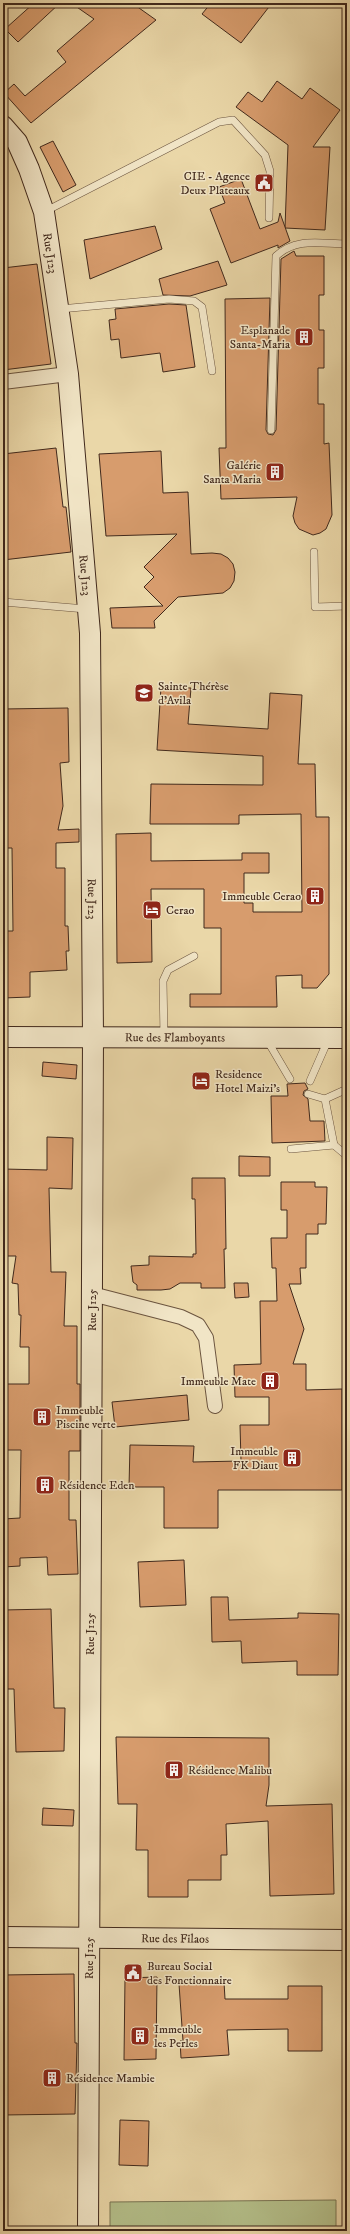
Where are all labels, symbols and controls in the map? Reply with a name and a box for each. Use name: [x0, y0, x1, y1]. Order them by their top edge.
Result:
place label: CIE - Agence Deux Plateaux: [181, 169, 250, 198]
public building icon: CIE - Agence Deux Plateaux: [253, 172, 275, 194]
street label: Rue J123: [40, 232, 61, 275]
place label: Esplanade Santa-Maria: [230, 323, 291, 352]
building icon: Esplanade Santa-Maria: [293, 326, 315, 348]
place label: Galérie Santa Maria: [203, 458, 262, 487]
building icon: Galérie Santa Maria: [264, 461, 286, 483]
street label: Rue J123: [76, 554, 94, 596]
place label: Sainte Thérèse d’Avila: [158, 679, 229, 708]
school or university icon: Sainte Thérèse d’Avila: [133, 682, 155, 704]
street label: Rue J123: [84, 878, 100, 919]
building icon: Immeuble Cerao: [304, 885, 326, 907]
place label: Immeuble Cerao: [222, 889, 301, 904]
hotel icon: Cerao: [141, 899, 163, 921]
place label: Cerao: [166, 903, 195, 918]
street label: Rue des Flamboyants: [125, 1030, 225, 1045]
place label: Residence Hotel Maizi's: [215, 1067, 280, 1096]
hotel icon: Residence Hotel Maizi's: [190, 1070, 212, 1092]
street label: Rue J125: [85, 1289, 100, 1331]
building icon: Immeuble Mate: [259, 1370, 281, 1392]
place label: Immeuble Mate: [181, 1374, 256, 1389]
place label: Immeuble Piscine verte: [56, 1403, 116, 1432]
building icon: Immeuble Piscine verte: [31, 1406, 53, 1428]
place label: Immeuble FK Diaut: [230, 1444, 278, 1473]
building icon: Immeuble FK Diaut: [281, 1447, 303, 1469]
building icon: Résidence Eden: [34, 1474, 56, 1496]
place label: Résidence Eden: [59, 1478, 135, 1493]
street label: Rue J125: [83, 1613, 98, 1655]
building icon: Résidence Malibu: [163, 1759, 185, 1781]
place label: Résidence Malibu: [188, 1763, 272, 1778]
street label: Rue des Filaos: [141, 1931, 209, 1946]
street label: Rue J125: [82, 1937, 97, 1979]
place label: Bureau Social des Fonctionnaire: [147, 1959, 232, 1988]
public building icon: Bureau Social des Fonctionnaire: [122, 1962, 144, 1984]
place label: Immeuble les Perles: [154, 2022, 202, 2051]
building icon: Immeuble les Perles: [129, 2025, 151, 2047]
building icon: Résidence Mambie: [41, 2067, 63, 2089]
place label: Résidence Mambie: [66, 2071, 155, 2086]

